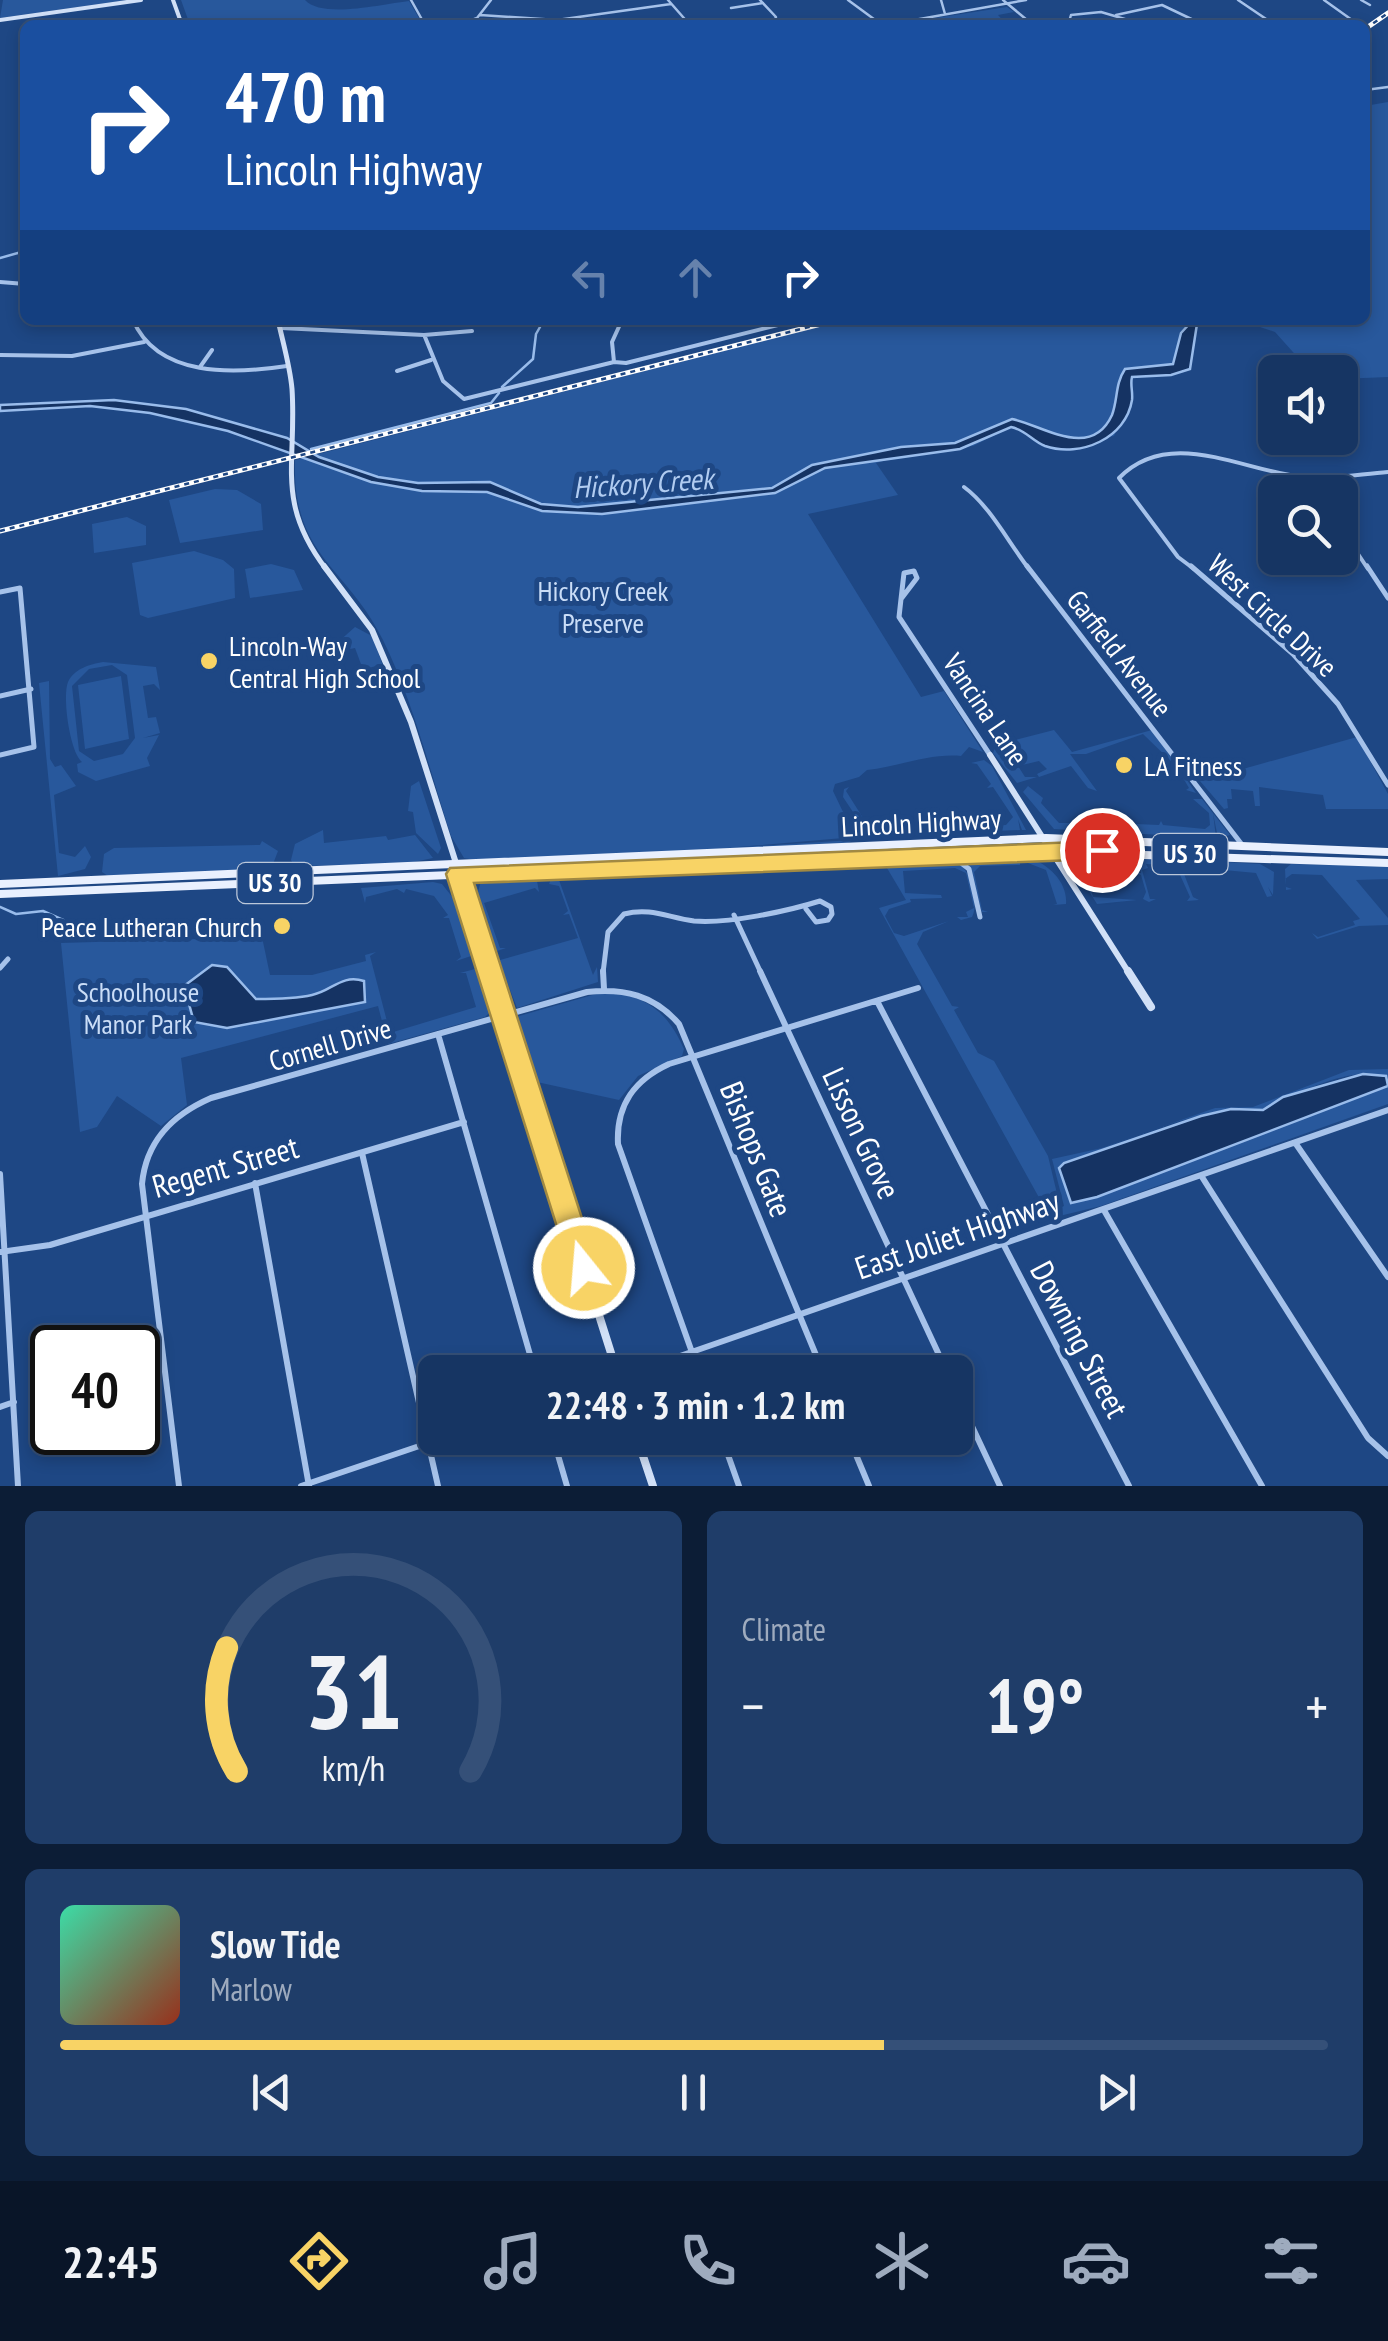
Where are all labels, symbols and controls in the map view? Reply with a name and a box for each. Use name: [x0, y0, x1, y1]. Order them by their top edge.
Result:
text: 470 m: [225, 51, 386, 141]
icon: right: [60, 60, 190, 190]
text: Lincoln Highway: [225, 139, 482, 197]
icon: left: [563, 250, 618, 305]
icon: ahead: [668, 250, 723, 305]
icon: right: [773, 250, 828, 305]
map controls: [1258, 355, 1358, 575]
button: sound: [1258, 355, 1358, 455]
water label: Hickory Creek: [572, 457, 718, 506]
button: search: [1258, 475, 1358, 575]
street label: West Circle Drive: [1200, 546, 1346, 684]
park label: Hickory Creek Preserve: [538, 572, 669, 641]
street label: Garfield Avenue: [1059, 582, 1181, 724]
place label: Lincoln-Way Central High School: [229, 627, 421, 696]
street label: Vancina Lane: [935, 645, 1037, 772]
marker: Lincoln-Way Central High School: [198, 650, 220, 672]
place label: LA Fitness: [1144, 747, 1242, 784]
marker: LA Fitness: [1113, 754, 1135, 776]
street label: Lincoln Highway: [840, 799, 1002, 845]
pin: [1060, 808, 1145, 893]
icon: arrive: [1075, 823, 1130, 878]
road number: US 30: [1152, 834, 1228, 874]
road number: US 30: [238, 863, 312, 903]
place label: Peace Lutheran Church: [41, 908, 262, 945]
marker: Peace Lutheran Church: [271, 915, 293, 937]
park label: Schoolhouse Manor Park: [77, 973, 199, 1042]
street label: Cornell Drive: [265, 1009, 395, 1079]
street label: Lisson Grove: [813, 1061, 911, 1205]
street label: Bishops Gate: [711, 1075, 803, 1223]
street label: Regent Street: [147, 1125, 303, 1207]
street label: East Joliet Highway: [849, 1179, 1065, 1289]
position arrow: [532, 1216, 636, 1320]
street label: Downing Street: [1021, 1254, 1139, 1425]
speed limit sign: 40: [30, 1325, 160, 1455]
text: 22:48 · 3 min · 1.2 km: [546, 1380, 845, 1429]
text: Climate: [742, 1608, 826, 1650]
text: 31: [304, 1623, 403, 1758]
text: 19°: [985, 1657, 1084, 1754]
text: −: [742, 1670, 764, 1741]
text: +: [1305, 1670, 1328, 1741]
text: km/h: [322, 1745, 385, 1791]
text: Slow Tide: [210, 1919, 341, 1968]
text: Marlow: [210, 1968, 292, 2010]
icon: previous: [244, 2065, 299, 2120]
icon: pause: [666, 2065, 721, 2120]
icon: next: [1089, 2065, 1144, 2120]
icon: directions: [284, 2226, 354, 2296]
icon: music: [478, 2226, 548, 2296]
icon: phone: [673, 2226, 743, 2296]
icon: climate: [867, 2226, 937, 2296]
icon: car: [1061, 2226, 1131, 2296]
icon: filters: [1256, 2226, 1326, 2296]
text: 22:45: [62, 2232, 160, 2290]

